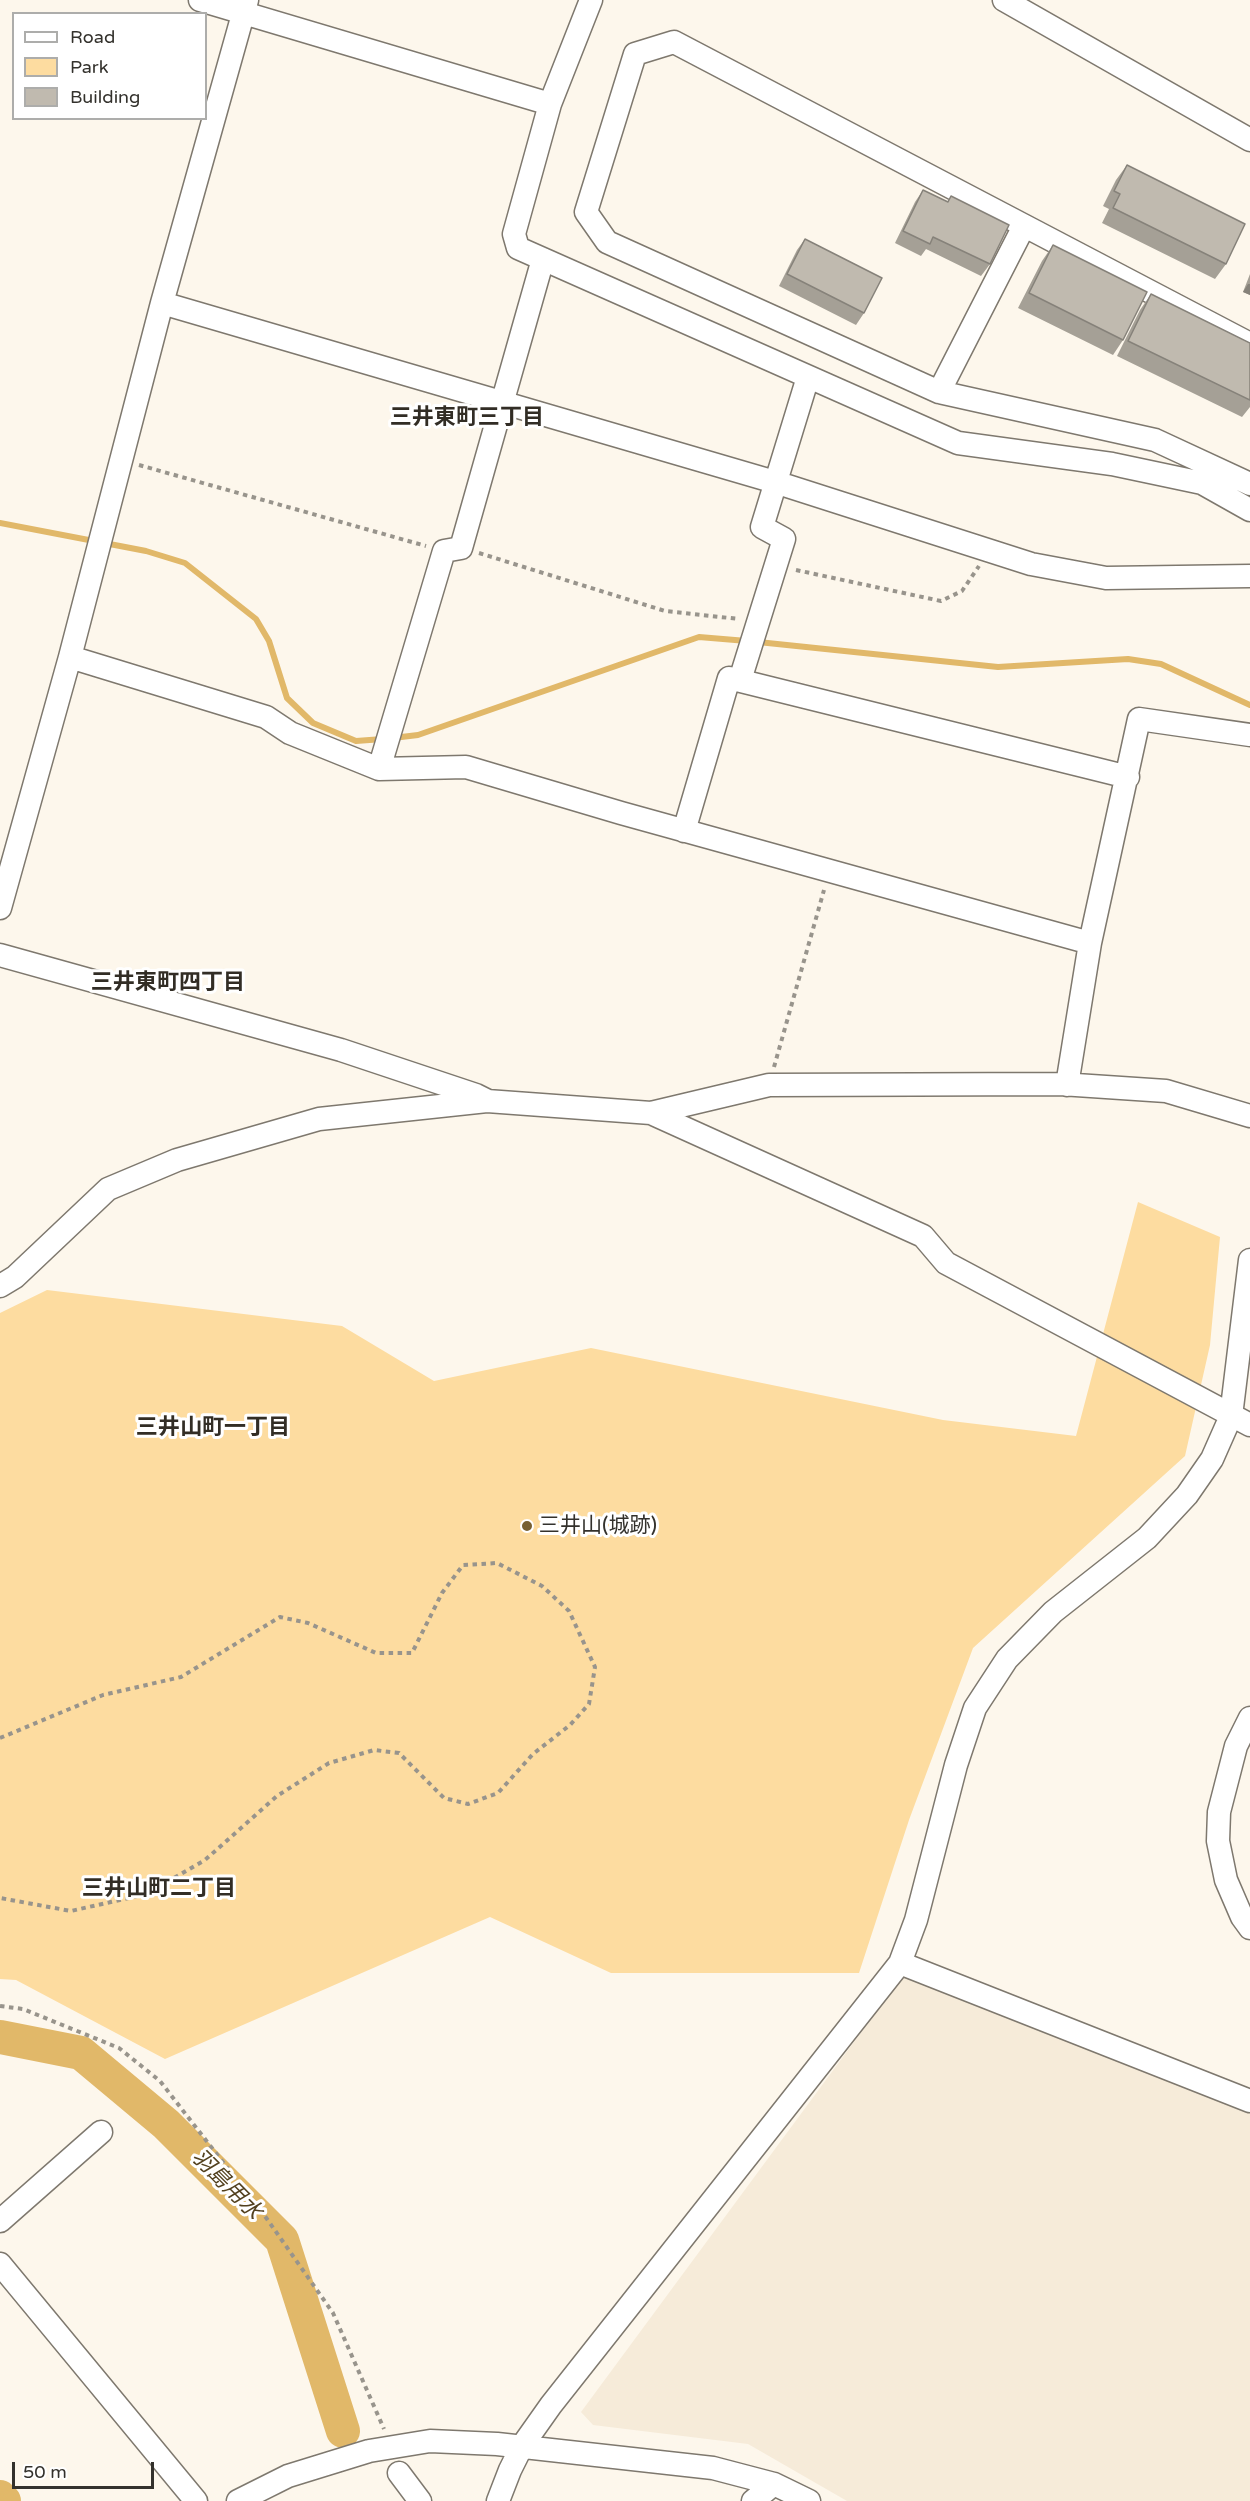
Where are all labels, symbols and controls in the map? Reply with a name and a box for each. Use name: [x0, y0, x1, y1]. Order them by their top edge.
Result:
legend: [12, 12, 207, 120]
text: Road: [70, 26, 115, 48]
text: Park: [70, 56, 108, 78]
text: Building: [70, 86, 140, 108]
district label: 三井東町三丁目: [390, 405, 544, 431]
district label: 三井東町四丁目: [91, 970, 245, 996]
district label: 三井山町一丁目: [136, 1415, 290, 1441]
place label: 三井山(城跡): [539, 1513, 657, 1539]
marker: 三井山(城跡): [520, 1519, 534, 1533]
district label: 三井山町二丁目: [82, 1876, 236, 1902]
water label: 羽島用水: [186, 2145, 266, 2225]
scale bar: [15, 2450, 158, 2488]
text: 50 m: [23, 2461, 67, 2483]

